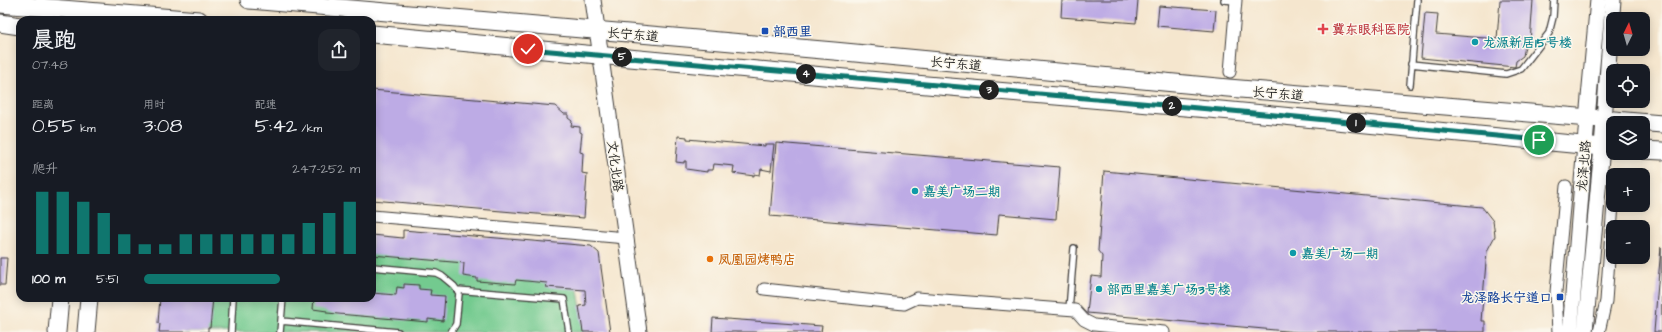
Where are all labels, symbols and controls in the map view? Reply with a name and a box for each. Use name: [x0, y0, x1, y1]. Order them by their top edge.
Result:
north arrow: [1606, 12, 1650, 56]
map controls: [1606, 12, 1650, 264]
place label: 冀东眼科医院: [1332, 21, 1410, 39]
place label: 部西里: [773, 23, 812, 41]
marker: 冀东眼科医院: [1317, 23, 1329, 35]
street label: 长宁东道: [606, 24, 660, 46]
text: 晨跑: [32, 25, 76, 56]
marker: 部西里: [760, 26, 770, 36]
button: share: [318, 29, 360, 71]
pin: [511, 32, 545, 66]
place label: 龙源新居15号楼: [1483, 34, 1572, 52]
marker: 龙源新居15号楼: [1470, 37, 1480, 47]
icon: check: [517, 38, 539, 60]
pin: 5: [612, 47, 632, 67]
text: 5: [618, 49, 626, 64]
street label: 长宁东道: [929, 53, 983, 75]
text: 07:48: [32, 56, 68, 74]
pin: 4: [796, 64, 816, 84]
button: locate: [1606, 64, 1650, 108]
text: 4: [802, 66, 810, 81]
pin: 3: [979, 80, 999, 100]
text: 3: [986, 82, 992, 97]
street label: 长宁东道: [1251, 83, 1305, 105]
pin: 2: [1162, 96, 1182, 116]
text: 距离: [32, 97, 54, 112]
text: 用时: [143, 97, 165, 112]
text: 配速: [255, 97, 277, 112]
text: 2: [1169, 98, 1175, 113]
text: 0.55: [32, 112, 76, 140]
text: 3:08: [143, 112, 182, 140]
text: 5:42: [255, 112, 297, 140]
pin: 1: [1346, 113, 1366, 133]
text: 1: [1355, 115, 1357, 130]
button: layers: [1606, 116, 1650, 160]
text: km: [76, 121, 95, 136]
text: /km: [297, 121, 322, 136]
pin: [1522, 123, 1556, 157]
icon: arrive: [1528, 129, 1550, 151]
street label: 文化北路: [602, 139, 628, 193]
street label: 龙泽北路: [1573, 139, 1595, 193]
text: 爬升: [32, 160, 58, 178]
text: 247–252 m: [292, 160, 360, 178]
button: +: [1606, 168, 1650, 212]
place label: 嘉美广场二期: [923, 183, 1001, 201]
marker: 嘉美广场二期: [910, 186, 920, 196]
button: −: [1606, 220, 1650, 264]
place label: 嘉美广场一期: [1301, 245, 1379, 263]
marker: 嘉美广场一期: [1288, 248, 1298, 258]
place label: 凤凰园烤鸭店: [718, 251, 796, 269]
marker: 凤凰园烤鸭店: [705, 254, 715, 264]
text: 100 m: [32, 270, 65, 288]
text: 5:51: [96, 270, 118, 288]
place label: 部西里嘉美广场3号楼: [1107, 281, 1231, 299]
marker: 部西里嘉美广场3号楼: [1094, 284, 1104, 294]
place label: 龙泽路长宁道口: [1461, 289, 1552, 307]
marker: 龙泽路长宁道口: [1555, 292, 1565, 302]

